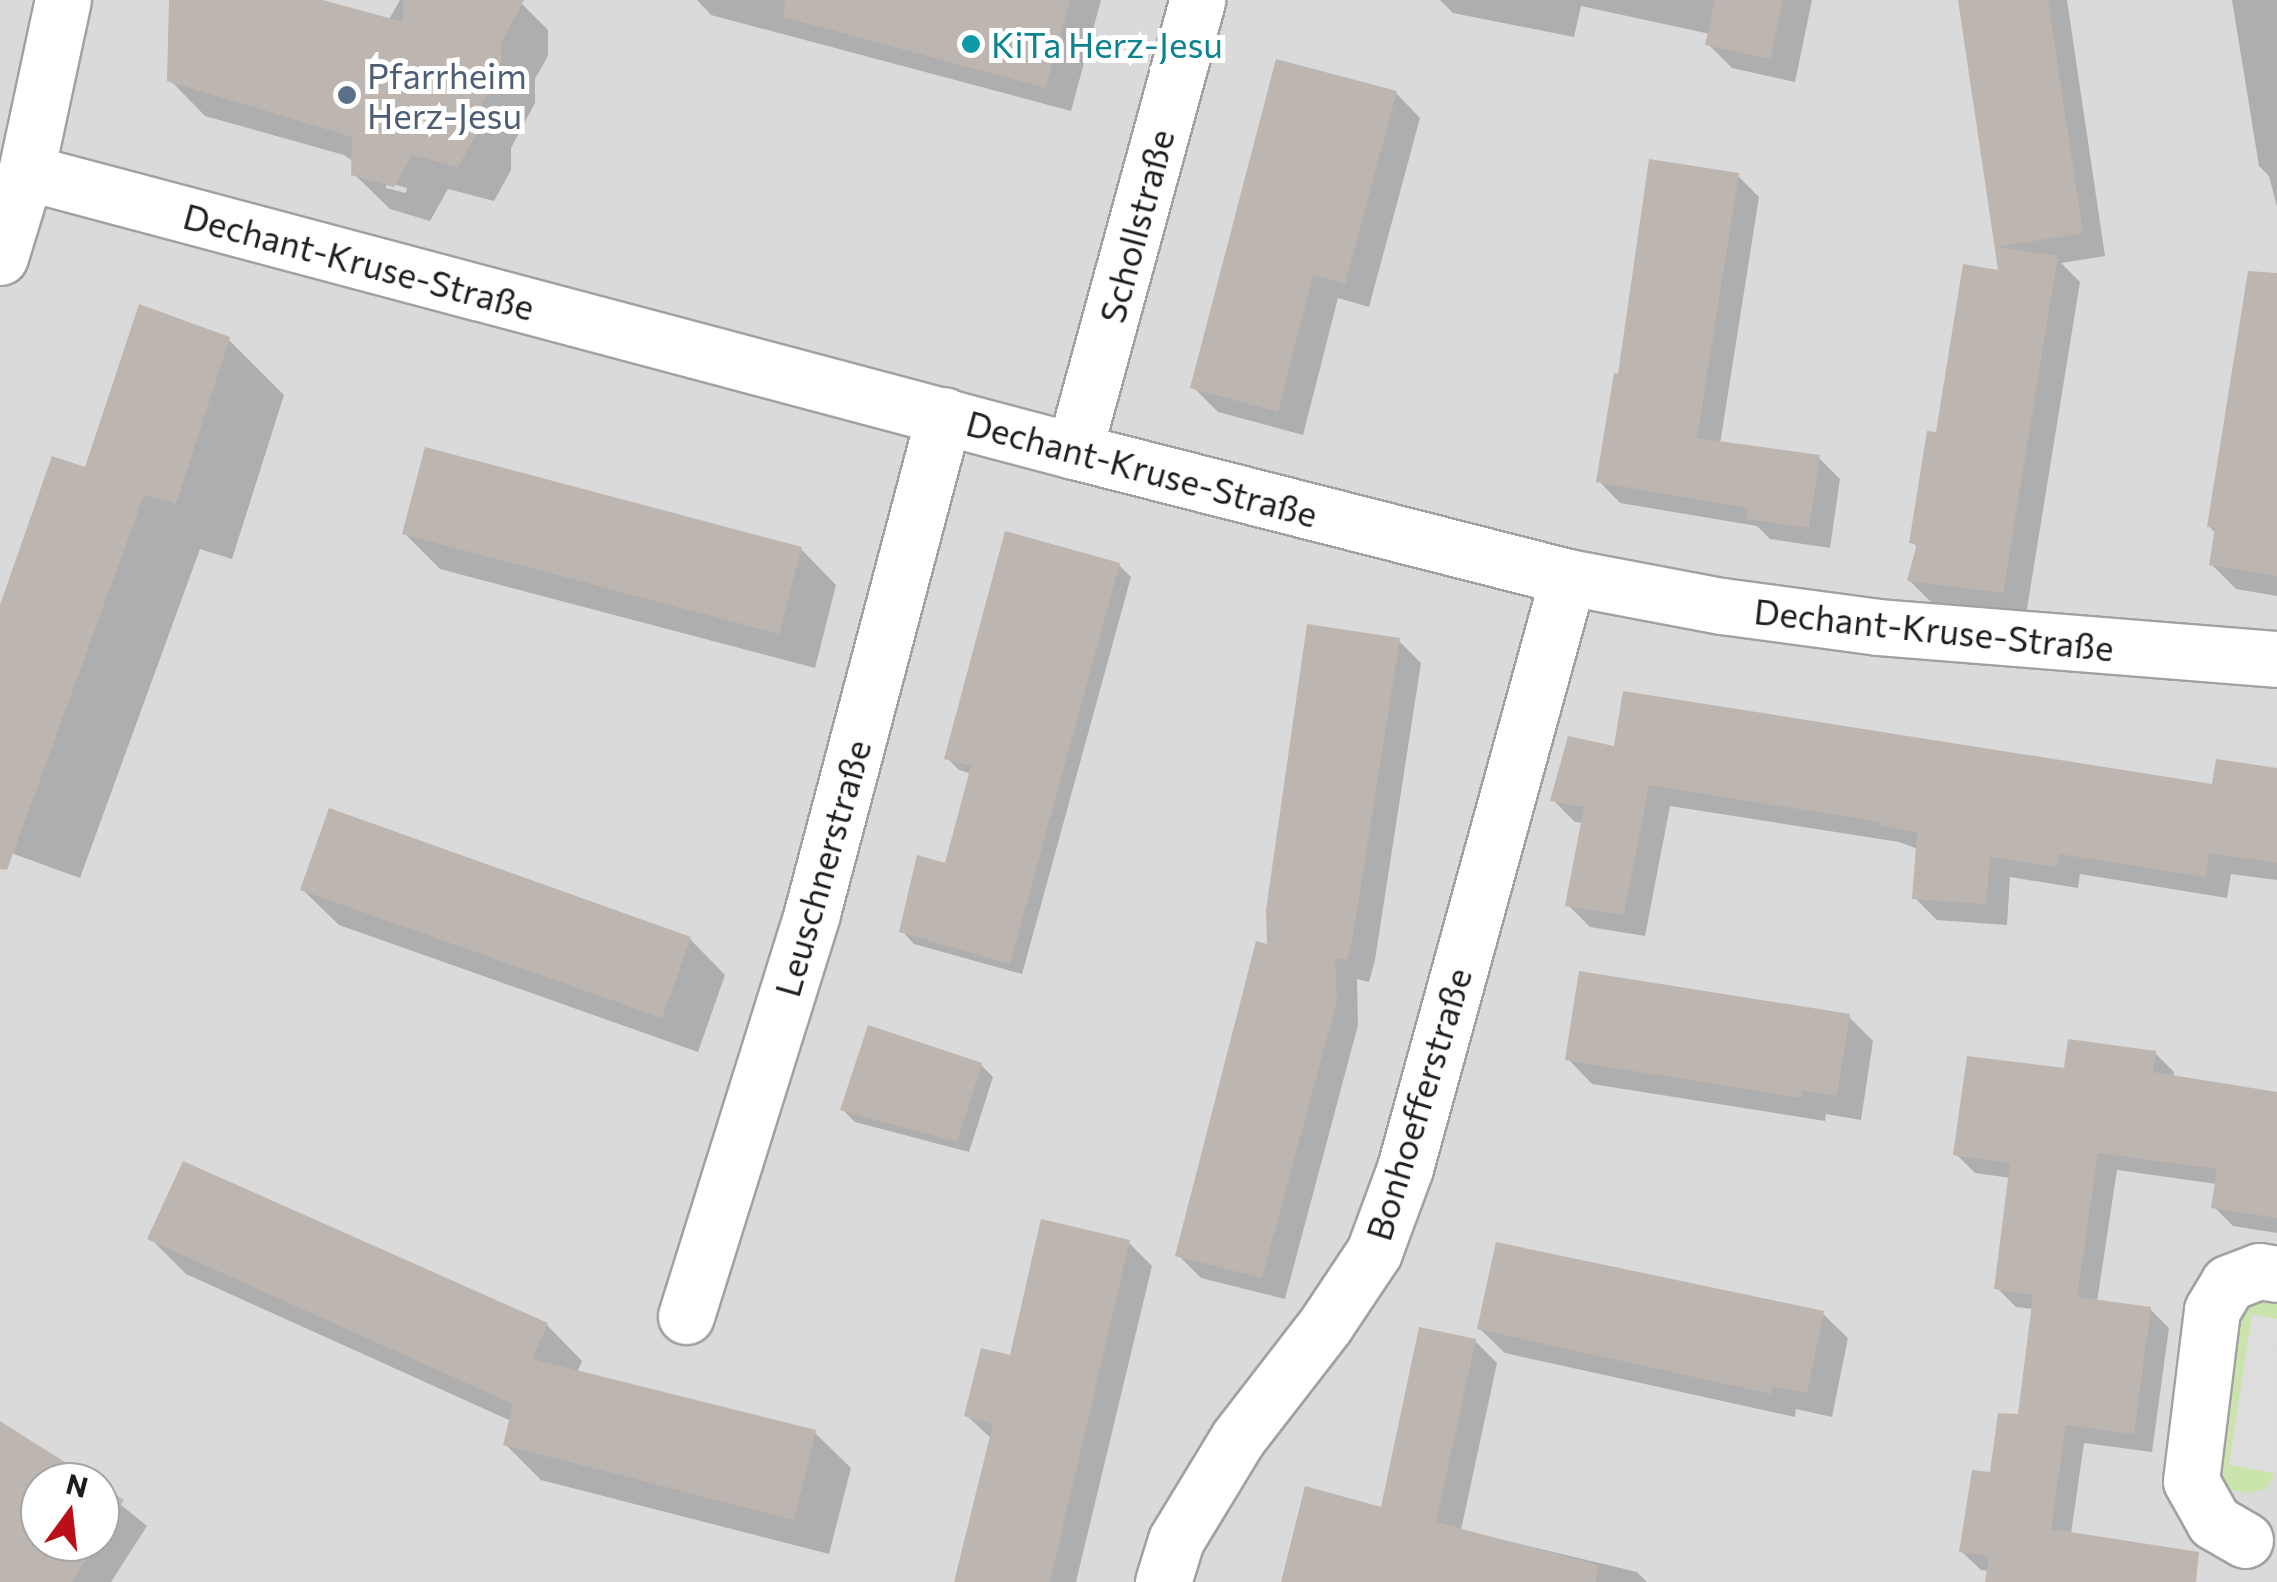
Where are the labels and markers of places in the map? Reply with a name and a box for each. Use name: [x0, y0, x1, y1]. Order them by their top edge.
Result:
place label: KiTa Herz-Jesu: [991, 23, 1223, 65]
marker: KiTa Herz-Jesu: [960, 33, 982, 55]
place label: Pfarrheim Herz-Jesu: [367, 54, 527, 136]
marker: Pfarrheim Herz-Jesu: [336, 84, 358, 106]

